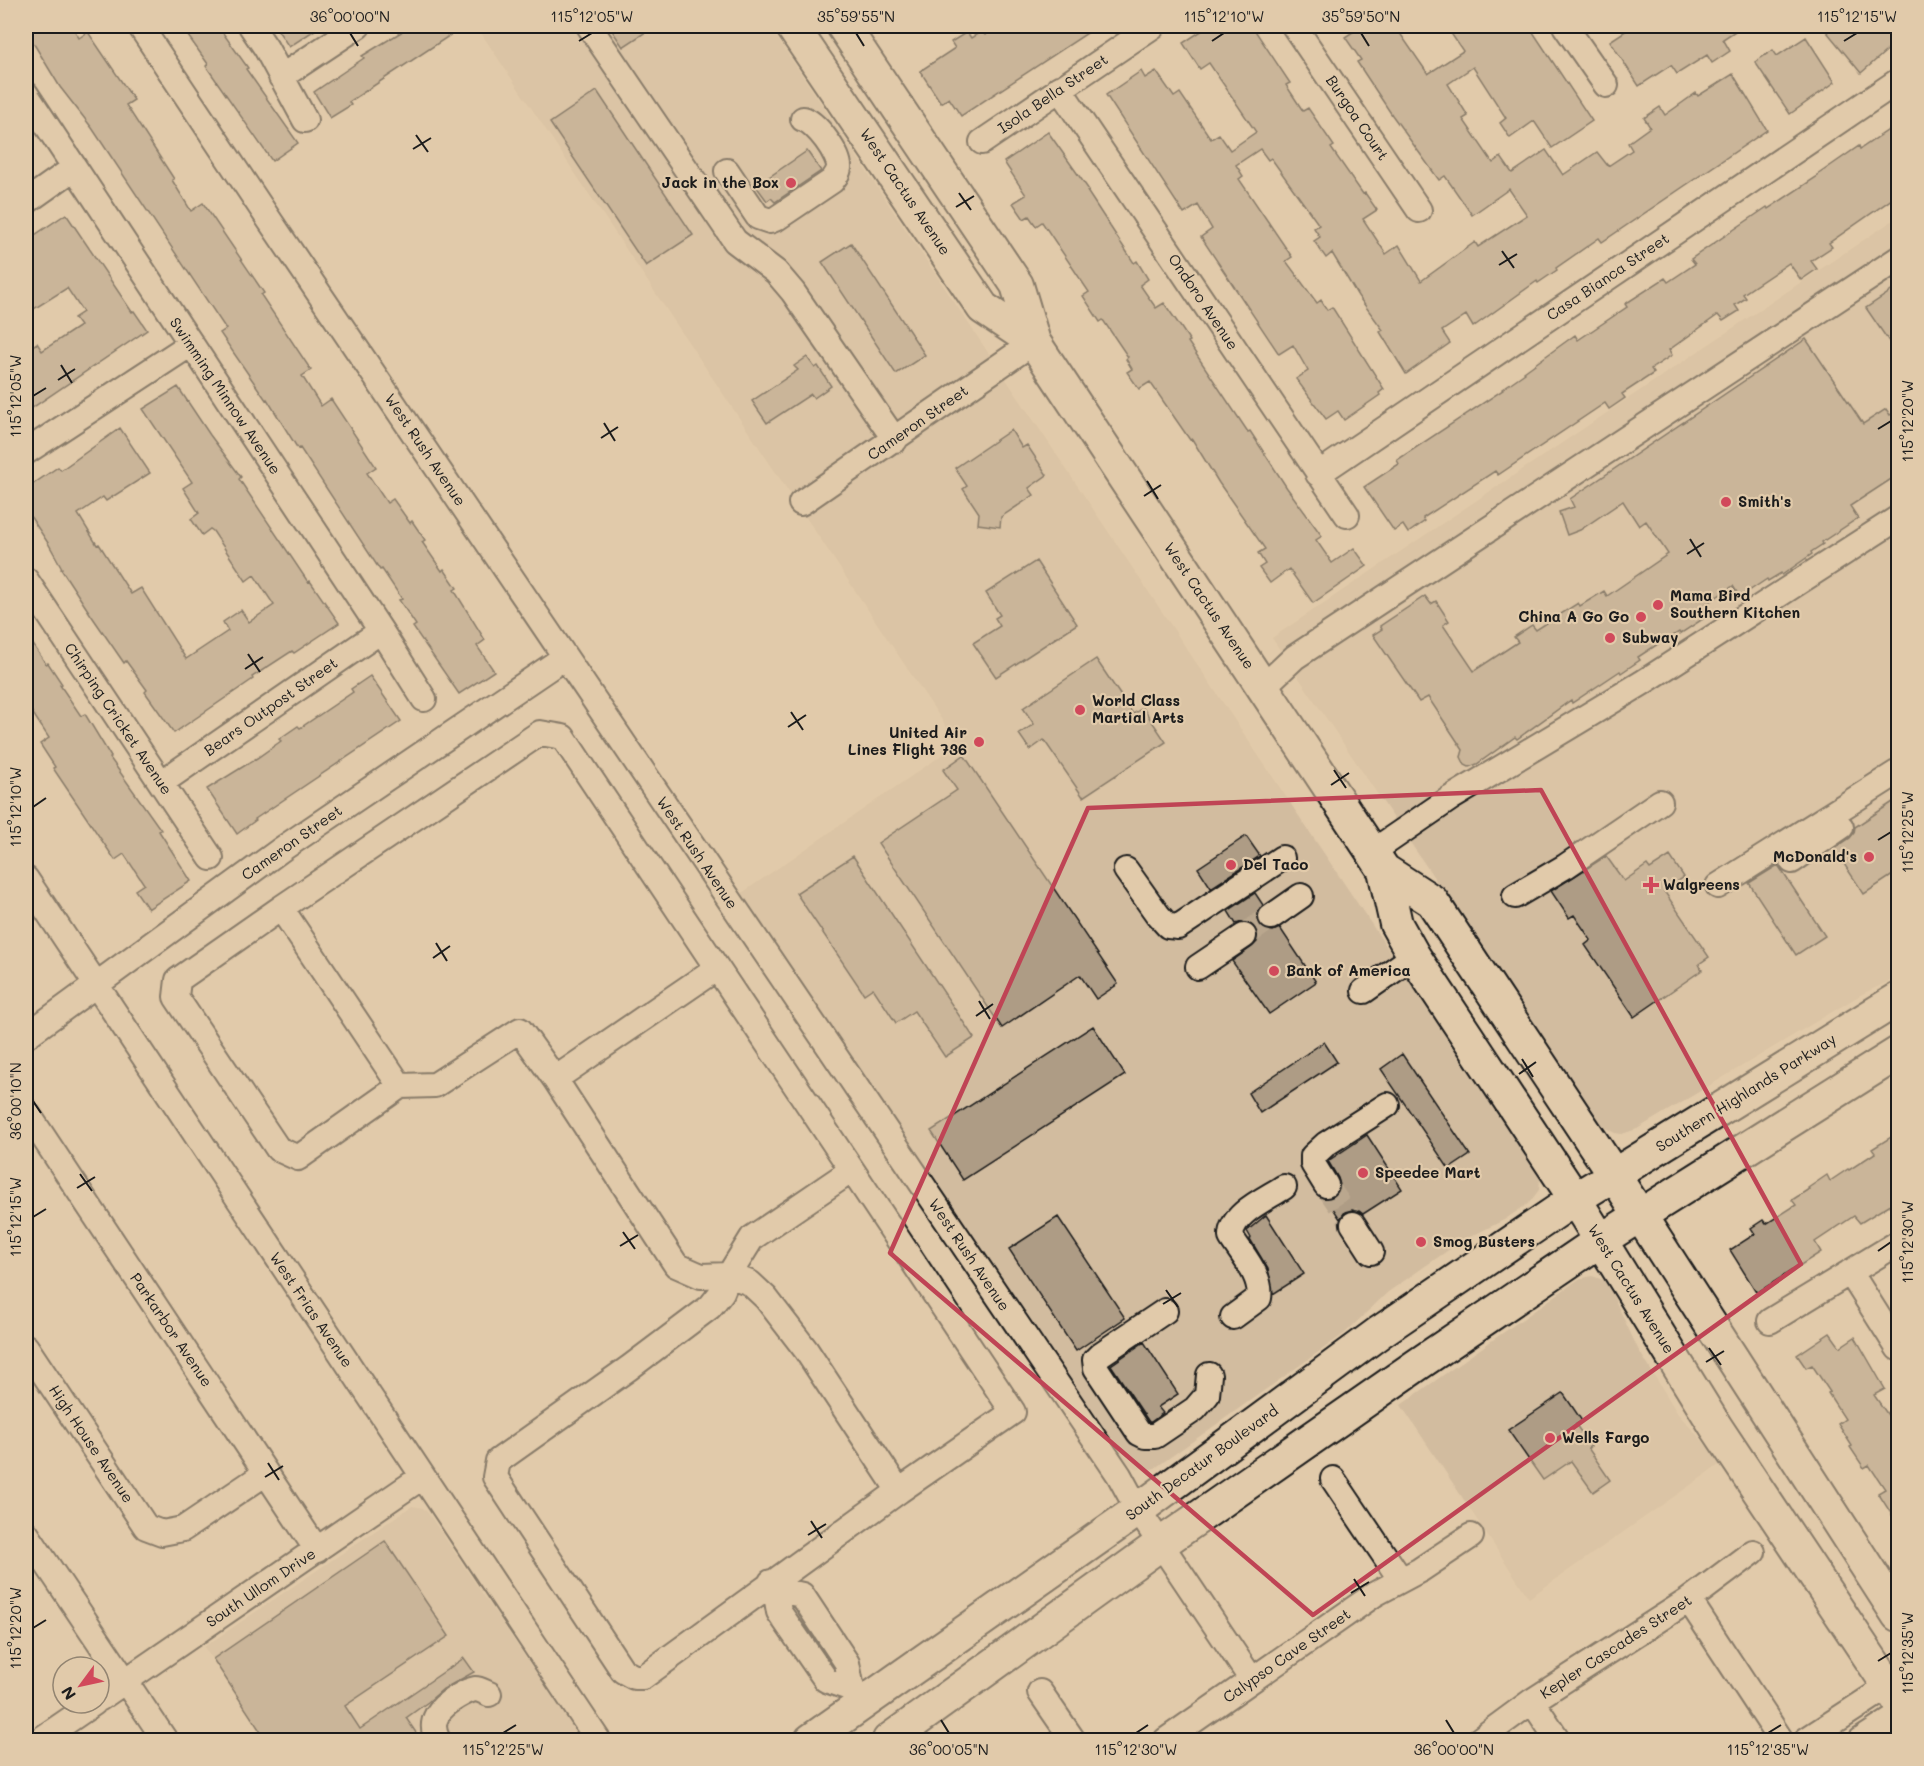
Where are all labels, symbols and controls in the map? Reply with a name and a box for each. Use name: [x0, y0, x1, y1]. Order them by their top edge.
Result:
text: 36°00'00"N: [310, 6, 390, 26]
text: 115°12'05"W: [551, 6, 633, 26]
text: 35°59'55"N: [817, 6, 895, 26]
text: 115°12'10"W: [1184, 6, 1264, 26]
text: 35°59'50"N: [1322, 6, 1400, 26]
text: 115°12'15"W: [1817, 6, 1897, 26]
street label: Isola Bella Street: [994, 49, 1111, 137]
street label: Burgoa Court: [1322, 71, 1394, 164]
street label: West Cactus Avenue: [856, 124, 956, 259]
place label: Jack in the Box: [662, 172, 779, 192]
marker: Jack in the Box: [784, 176, 798, 190]
street label: Casa Bianca Street: [1542, 228, 1673, 325]
street label: Ondoro Avenue: [1164, 250, 1243, 353]
street label: Swimming Minnow Avenue: [166, 313, 286, 478]
text: 115°12'05"W: [5, 355, 25, 437]
street label: Cameron Street: [863, 380, 972, 464]
text: 115°12'20"W: [1897, 380, 1917, 462]
street label: West Rush Avenue: [381, 389, 471, 510]
place label: Smith's: [1738, 491, 1791, 511]
marker: Smith's: [1719, 495, 1733, 509]
street label: West Cactus Avenue: [1160, 538, 1260, 673]
place label: Mama Bird Southern Kitchen: [1670, 585, 1800, 622]
marker: Mama Bird Southern Kitchen: [1651, 598, 1665, 612]
place label: China A Go Go: [1518, 606, 1629, 626]
marker: China A Go Go: [1634, 610, 1648, 624]
place label: Subway: [1622, 627, 1678, 647]
marker: Subway: [1603, 631, 1617, 645]
street label: Chirping Cricket Avenue: [60, 639, 177, 798]
street label: Bears Outpost Street: [200, 652, 341, 760]
place label: World Class Martial Arts: [1092, 690, 1184, 727]
marker: World Class Martial Arts: [1073, 703, 1087, 717]
place label: United Air Lines Flight 736: [848, 722, 967, 759]
marker: United Air Lines Flight 736: [972, 735, 986, 749]
text: 115°12'10"W: [5, 767, 25, 847]
text: 115°12'25"W: [1897, 791, 1917, 873]
street label: West Rush Avenue: [653, 792, 743, 913]
street label: Cameron Street: [237, 800, 346, 884]
place label: McDonald's: [1773, 846, 1857, 866]
marker: McDonald's: [1862, 850, 1876, 864]
place label: Del Taco: [1243, 854, 1308, 874]
marker: Del Taco: [1224, 858, 1238, 872]
place label: Walgreens: [1663, 874, 1740, 894]
marker: Walgreens: [1644, 878, 1658, 892]
place label: Bank of America: [1286, 960, 1411, 980]
marker: Bank of America: [1267, 964, 1281, 978]
street label: Southern Highlands Parkway: [1652, 1028, 1839, 1156]
text: 36°00'10"N: [5, 1062, 25, 1140]
place label: Speedee Mart: [1375, 1162, 1481, 1182]
marker: Speedee Mart: [1356, 1166, 1370, 1180]
text: 115°12'15"W: [5, 1177, 25, 1257]
street label: West Rush Avenue: [925, 1194, 1015, 1315]
text: 115°12'30"W: [1897, 1201, 1917, 1283]
street label: West Cactus Avenue: [1584, 1220, 1680, 1357]
place label: Smog Busters: [1433, 1231, 1535, 1251]
marker: Smog Busters: [1414, 1235, 1428, 1249]
street label: West Frias Avenue: [266, 1248, 358, 1371]
street label: Parkarbor Avenue: [126, 1268, 217, 1390]
street label: High House Avenue: [45, 1381, 139, 1506]
street label: South Decatur Boulevard: [1121, 1400, 1282, 1524]
place label: Wells Fargo: [1562, 1427, 1649, 1447]
marker: Wells Fargo: [1543, 1431, 1557, 1445]
street label: South Ullom Drive: [202, 1543, 319, 1631]
text: 115°12'20"W: [5, 1587, 25, 1669]
street label: Kepler Cascades Street: [1536, 1590, 1695, 1703]
street label: Calypso Cave Street: [1219, 1603, 1354, 1707]
text: 115°12'35"W: [1897, 1612, 1917, 1694]
north arrow: [51, 1655, 111, 1715]
text: N: [56, 1683, 80, 1704]
text: 115°12'25"W: [462, 1739, 544, 1759]
text: 36°00'05"N: [909, 1739, 989, 1759]
text: 115°12'30"W: [1095, 1739, 1177, 1759]
text: 36°00'00"N: [1414, 1739, 1494, 1759]
text: 115°12'35"W: [1727, 1739, 1809, 1759]

